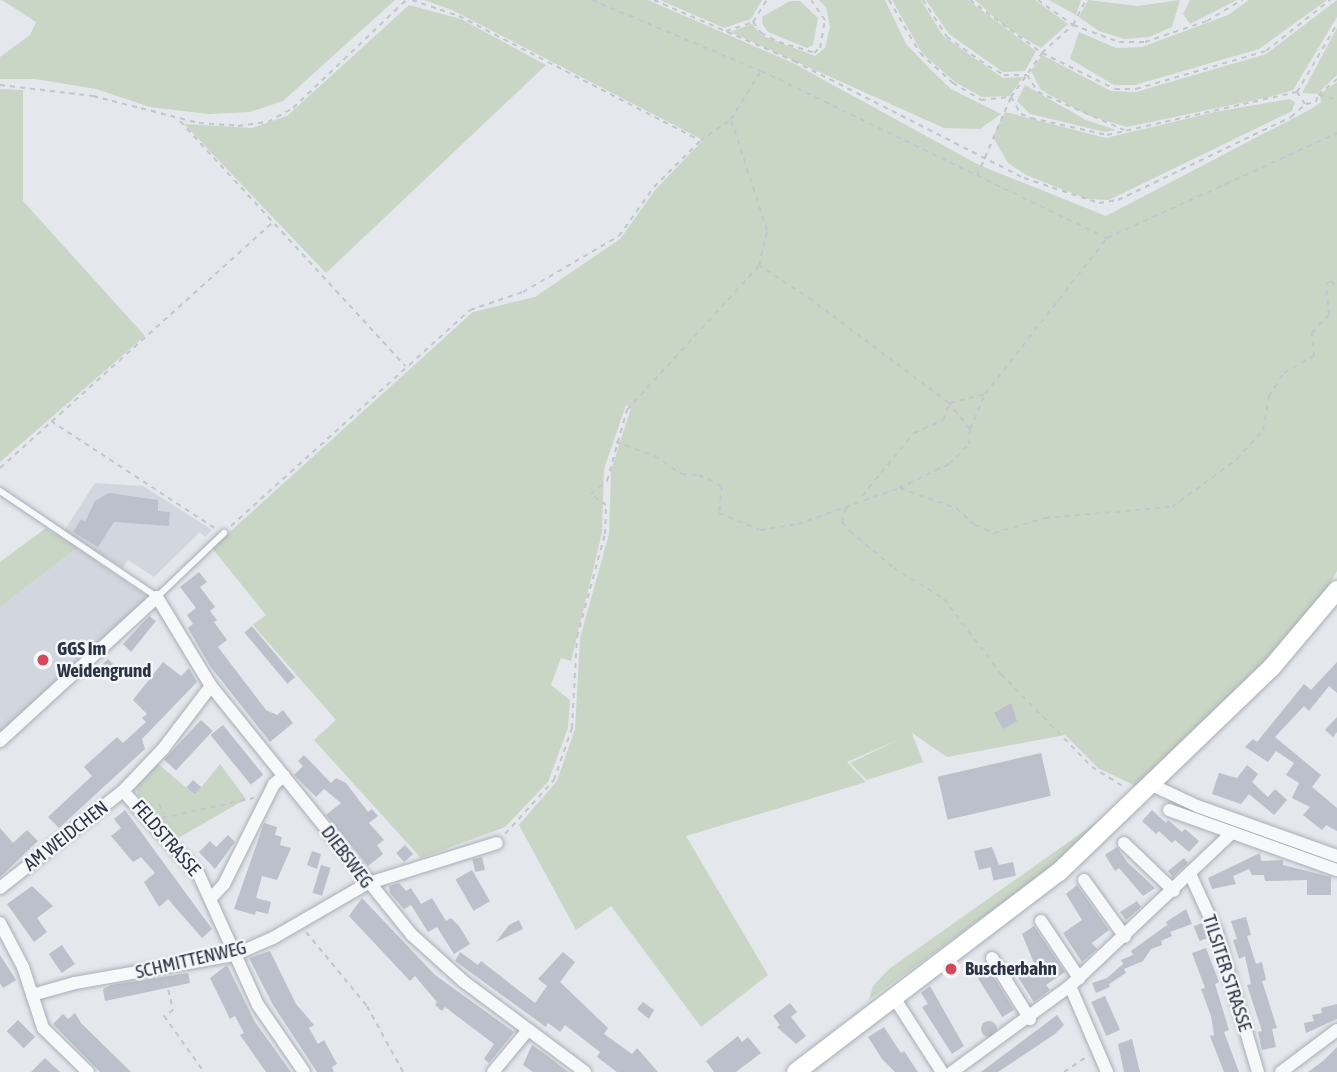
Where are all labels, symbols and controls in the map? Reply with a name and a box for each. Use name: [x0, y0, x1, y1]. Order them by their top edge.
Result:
place label: GGS Im Weidengrund: [57, 638, 151, 682]
marker: GGS Im Weidengrund: [35, 652, 51, 668]
street label: FELDSTRASSE: [127, 795, 205, 881]
street label: AM WEIDCHEN: [19, 796, 113, 876]
street label: DIEBSWEG: [316, 821, 378, 893]
street label: TILSITER STRASSE: [1197, 912, 1257, 1034]
street label: SCHMITTENWEG: [133, 936, 249, 984]
place label: Buscherbahn: [965, 958, 1057, 980]
marker: Buscherbahn: [943, 961, 959, 977]

